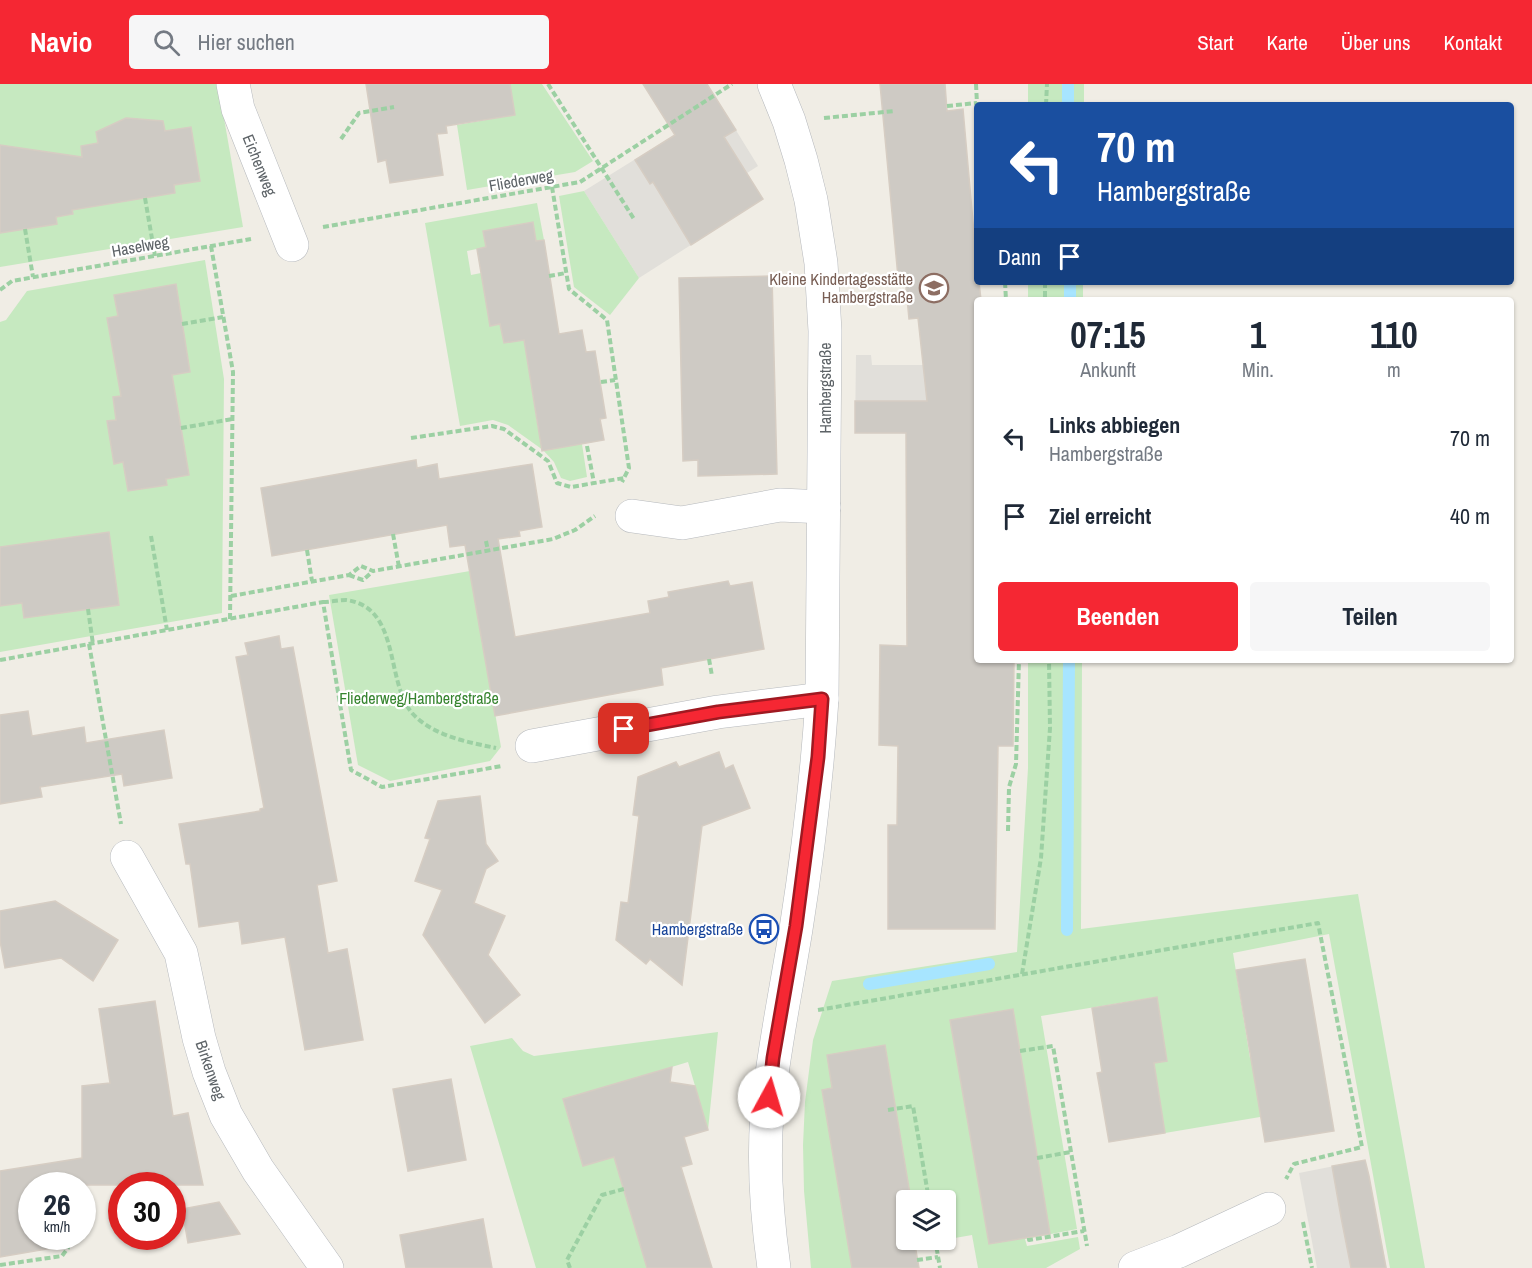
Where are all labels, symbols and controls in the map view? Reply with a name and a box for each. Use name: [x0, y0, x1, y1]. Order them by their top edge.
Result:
search box: [129, 15, 549, 69]
text: Navio: [30, 23, 93, 61]
icon: search: [150, 26, 183, 59]
text: Hier suchen: [198, 27, 295, 57]
text: Start: [1197, 28, 1234, 57]
text: Karte: [1267, 28, 1308, 57]
text: Über uns: [1341, 28, 1411, 57]
text: Kontakt: [1444, 28, 1502, 57]
text: 70 m: [1097, 119, 1176, 175]
icon: left: [998, 126, 1076, 204]
street label: Eichenweg: [238, 131, 283, 200]
street label: Fliederweg: [487, 163, 556, 196]
text: Hambergstraße: [1097, 173, 1251, 209]
street label: Haselweg: [110, 230, 171, 262]
icon: arrive: [1053, 240, 1086, 273]
text: Dann: [998, 242, 1041, 272]
place label: Kleine Kindertagesstätte Hambergstraße: [769, 268, 913, 308]
school or university icon: Kleine Kindertagesstätte Hambergstraße: [918, 272, 950, 304]
text: 07:15: [1070, 311, 1146, 359]
text: 1: [1250, 311, 1266, 359]
text: 110: [1370, 311, 1418, 359]
street label: Hambergstraße: [814, 342, 836, 434]
text: Ankunft: [1080, 356, 1136, 383]
text: Min.: [1242, 356, 1274, 383]
text: m: [1387, 356, 1401, 383]
text: Links abbiegen: [1049, 410, 1180, 440]
icon: left: [998, 422, 1031, 455]
text: 70 m: [1450, 423, 1490, 453]
text: Hambergstraße: [1049, 440, 1163, 467]
icon: arrive: [998, 500, 1031, 533]
text: Ziel erreicht: [1049, 501, 1151, 531]
text: 40 m: [1450, 501, 1490, 531]
button: Beenden: [998, 582, 1238, 651]
button: Teilen: [1250, 582, 1490, 651]
park label: Fliederweg/Hambergstraße: [339, 687, 499, 709]
pin: [598, 703, 649, 754]
icon: arrive: [607, 712, 640, 745]
bus stop icon: Hambergstraße: [748, 913, 780, 945]
place label: Hambergstraße: [652, 918, 743, 940]
street label: Birkenweg: [191, 1037, 232, 1104]
position arrow: [737, 1065, 801, 1129]
speed limit sign: 30: [108, 1172, 186, 1250]
text: 26: [43, 1184, 71, 1224]
map controls: [896, 1190, 956, 1250]
button: layers: [896, 1190, 956, 1250]
text: km/h: [44, 1216, 70, 1237]

